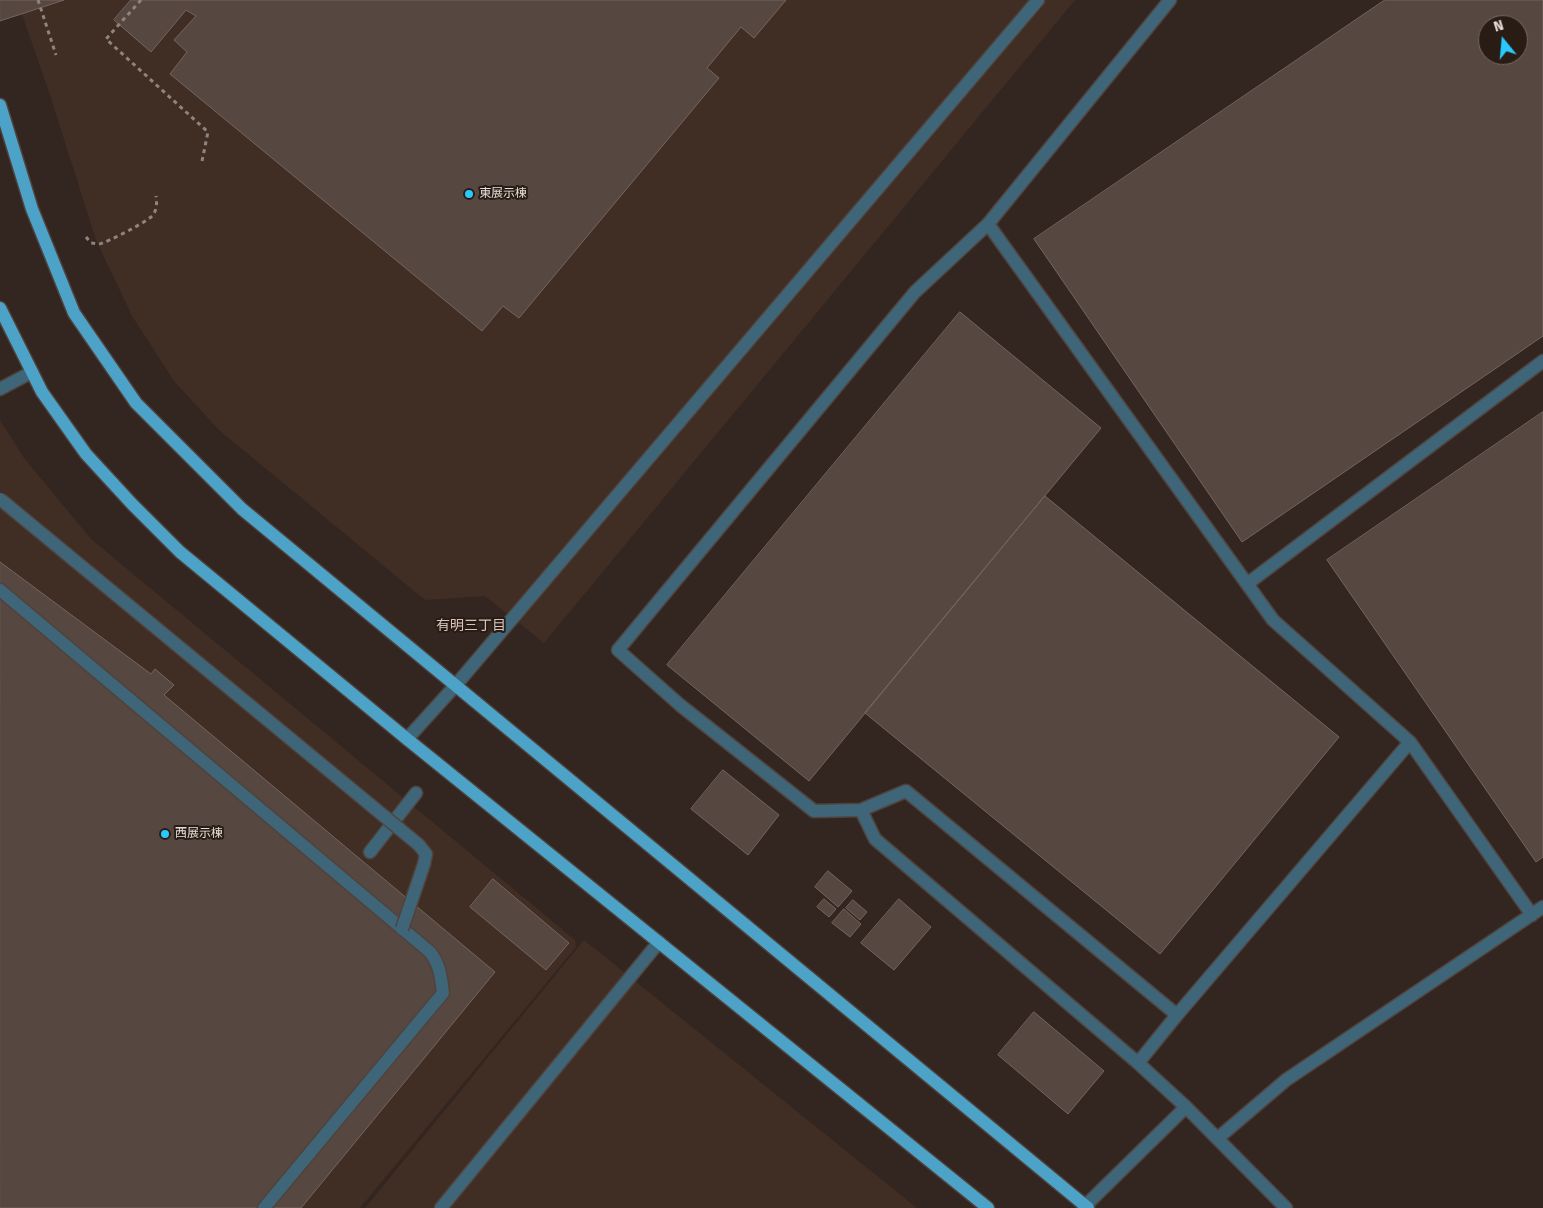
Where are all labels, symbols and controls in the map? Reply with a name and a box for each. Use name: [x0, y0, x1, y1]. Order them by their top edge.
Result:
north arrow: [1478, 15, 1528, 65]
text: N: [1492, 17, 1506, 36]
place label: 東展示棟: [479, 187, 527, 201]
marker: 東展示棟: [463, 188, 475, 200]
district label: 有明三丁目: [436, 618, 506, 634]
place label: 西展示棟: [175, 827, 223, 841]
marker: 西展示棟: [159, 828, 171, 840]

